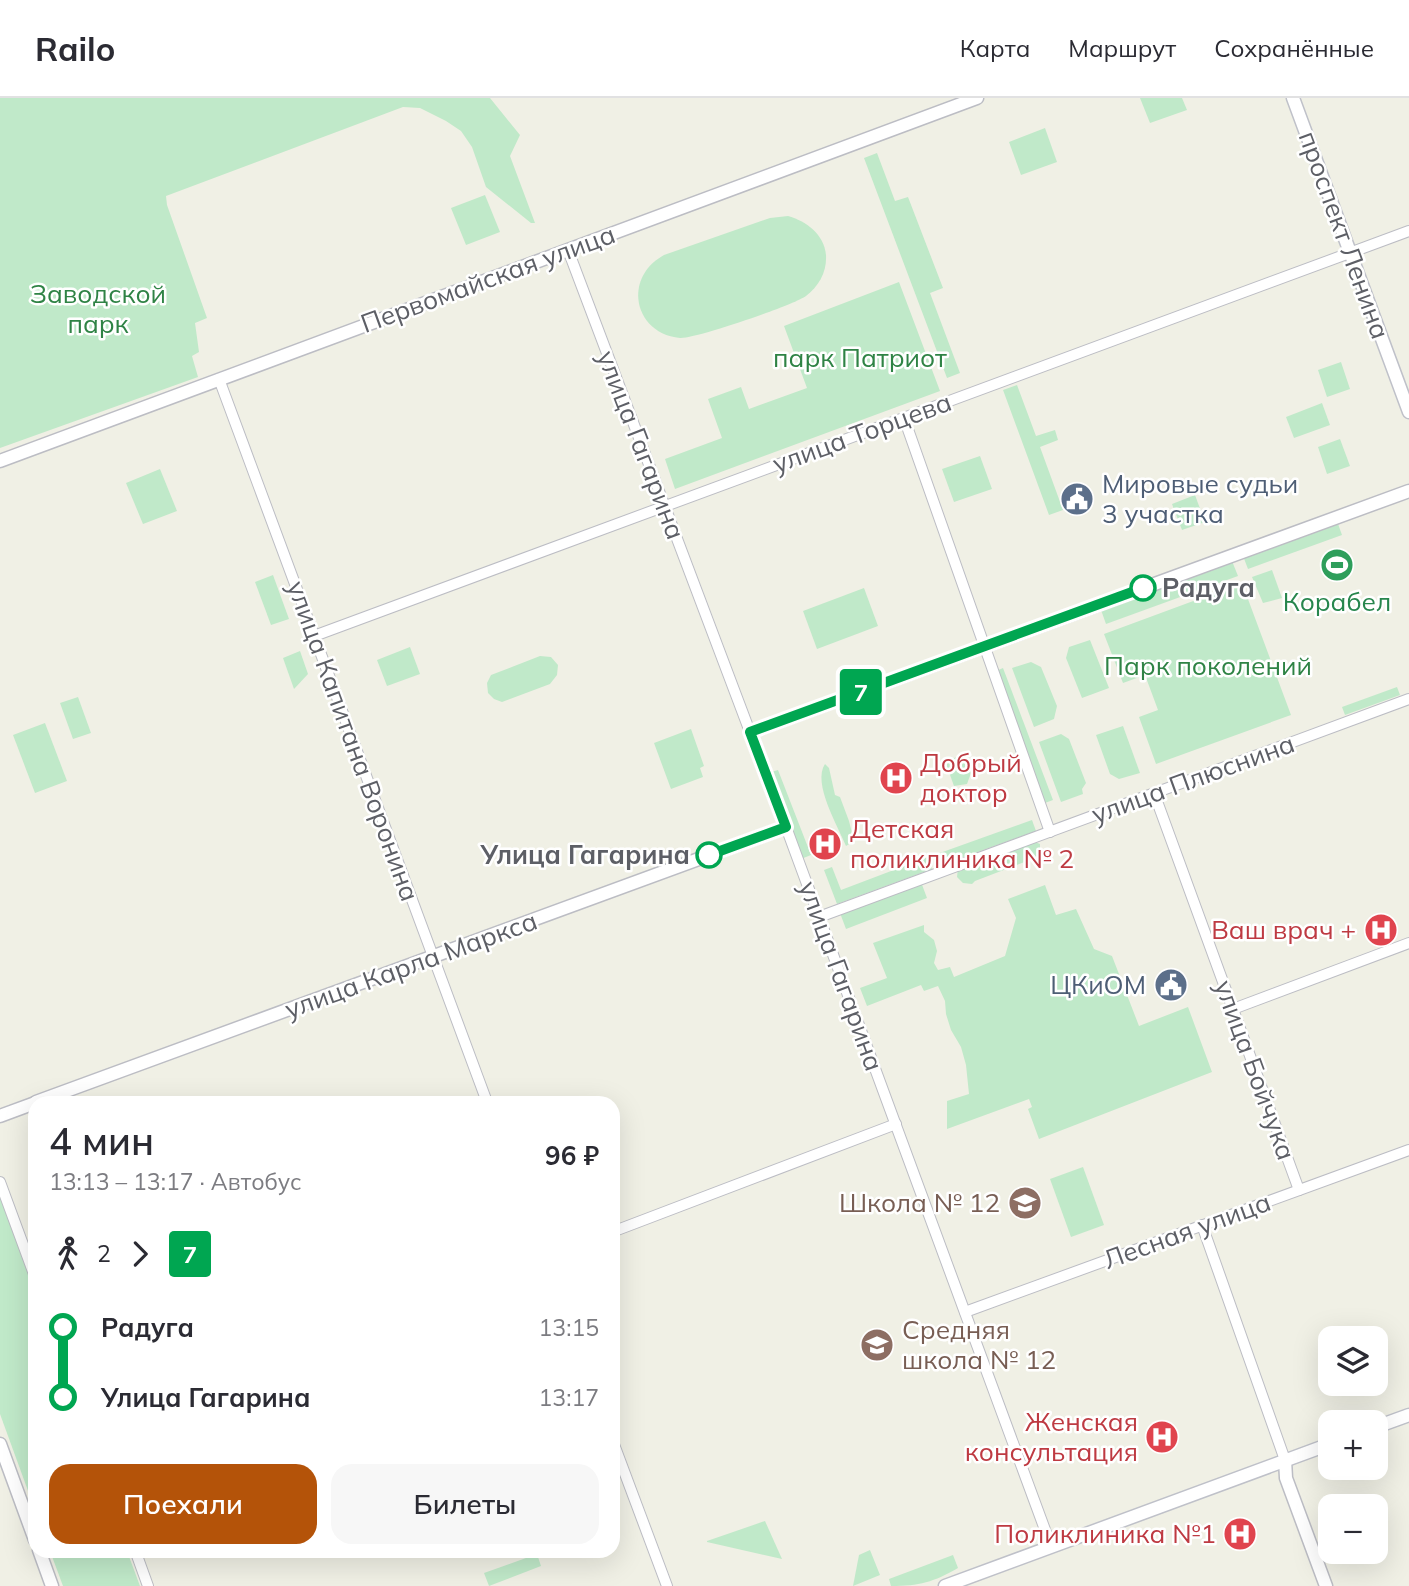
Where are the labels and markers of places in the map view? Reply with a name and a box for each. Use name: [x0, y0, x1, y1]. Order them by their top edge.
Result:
place label: Мировые судьи 3 участка: [1102, 467, 1298, 530]
public building icon: Мировые судьи 3 участка: [1058, 480, 1096, 518]
sports icon: Корабел: [1318, 546, 1356, 584]
place label: Радуга: [1162, 571, 1255, 604]
marker: Радуга: [1130, 575, 1156, 601]
place label: Корабел: [1283, 585, 1391, 618]
place label: Добрый доктор: [920, 746, 1022, 809]
hospital icon: Добрый доктор: [877, 759, 915, 797]
place label: Детская поликлиника № 2: [850, 812, 1074, 875]
hospital icon: Детская поликлиника № 2: [806, 825, 844, 863]
place label: Улица Гагарина: [480, 838, 690, 871]
marker: Улица Гагарина: [696, 842, 722, 868]
hospital icon: Ваш врач +: [1362, 911, 1400, 949]
place label: Ваш врач +: [1211, 913, 1356, 946]
public building icon: ЦКиОМ: [1152, 966, 1190, 1004]
place label: ЦКиОМ: [1050, 968, 1146, 1001]
school or university icon: Школа № 12: [1006, 1184, 1044, 1222]
place label: Школа № 12: [839, 1186, 1000, 1219]
place label: Средняя школа № 12: [902, 1313, 1056, 1376]
school or university icon: Средняя школа № 12: [858, 1326, 896, 1364]
place label: Женская консультация: [965, 1405, 1138, 1468]
hospital icon: Женская консультация: [1143, 1418, 1181, 1456]
hospital icon: Поликлиника №1: [1221, 1515, 1259, 1553]
place label: Поликлиника №1: [994, 1517, 1216, 1550]

